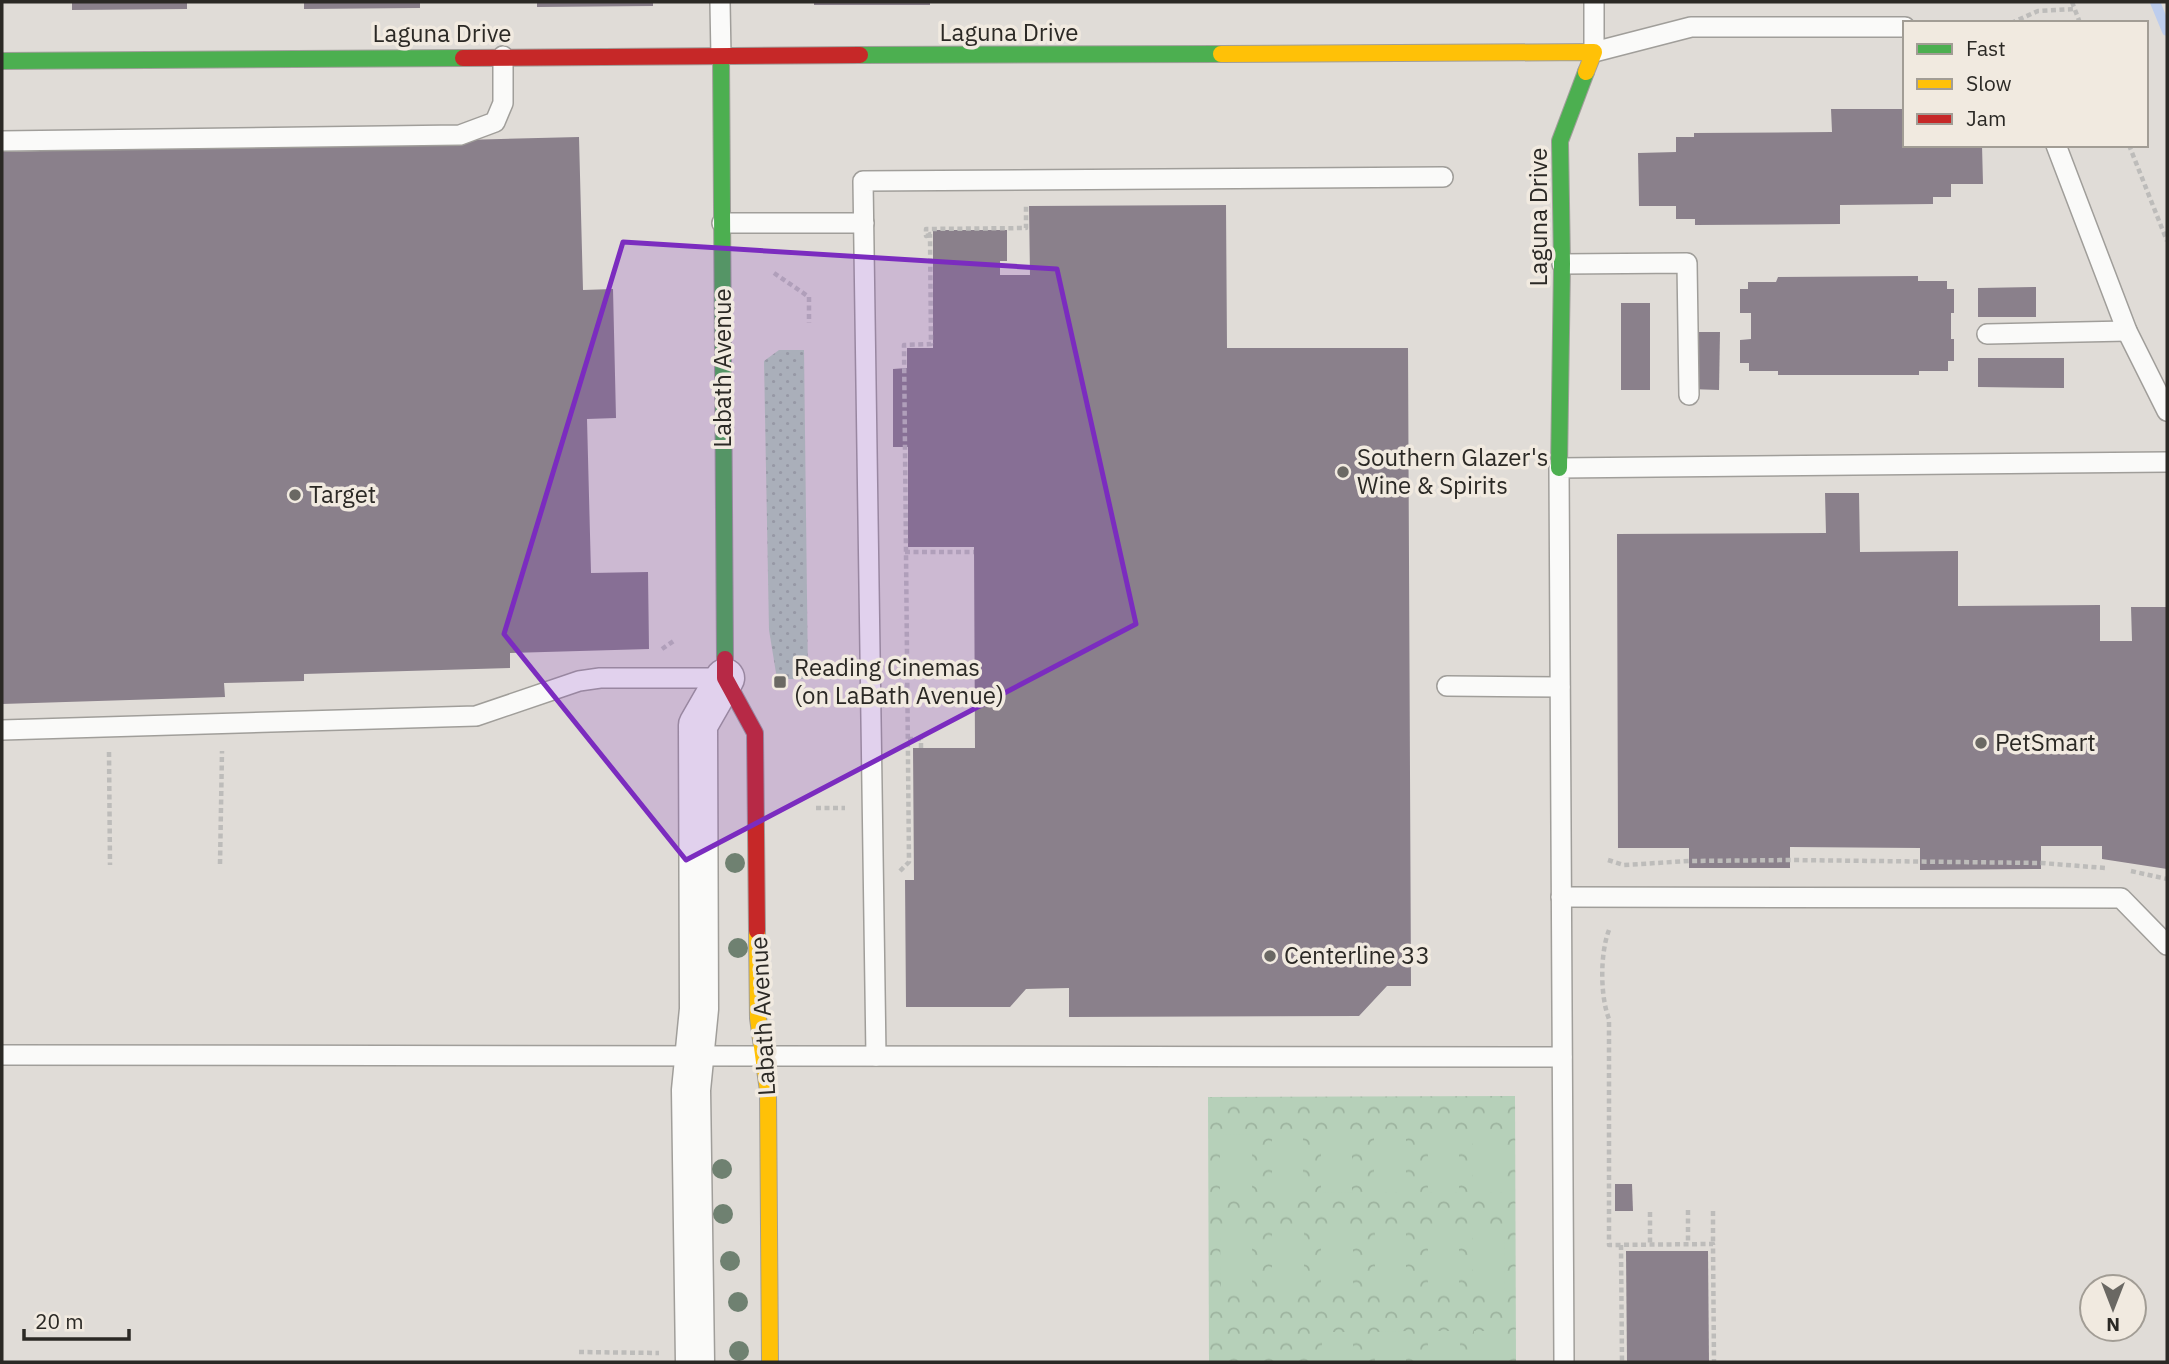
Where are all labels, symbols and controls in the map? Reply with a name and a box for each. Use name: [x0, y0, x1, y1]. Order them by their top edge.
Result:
street label: Laguna Drive: [940, 16, 1078, 48]
street label: Laguna Drive: [373, 17, 511, 49]
legend: [1903, 21, 2148, 147]
text: Fast: [1966, 34, 2006, 62]
text: Slow: [1966, 69, 2012, 97]
text: Jam: [1966, 104, 2006, 132]
street label: Laguna Drive: [1522, 148, 1554, 286]
street label: Labath Avenue: [706, 288, 738, 448]
place label: Southern Glazer's Wine & Spirits: [1357, 441, 1548, 501]
marker: Southern Glazer's Wine & Spirits: [1335, 464, 1351, 480]
place label: Target: [309, 478, 376, 510]
marker: Target: [287, 487, 303, 503]
place label: Reading Cinemas (on LaBath Avenue): [794, 651, 1004, 711]
marker: Reading Cinemas (on LaBath Avenue): [772, 674, 788, 690]
place label: PetSmart: [1995, 726, 2096, 758]
marker: PetSmart: [1973, 735, 1989, 751]
street label: Labath Avenue: [742, 936, 782, 1096]
place label: Centerline 33: [1284, 939, 1430, 971]
marker: Centerline 33: [1262, 948, 1278, 964]
north arrow: [2078, 1273, 2148, 1343]
scale bar: [24, 1298, 130, 1342]
text: 20 m: [35, 1307, 84, 1335]
text: N: [2106, 1313, 2120, 1337]

